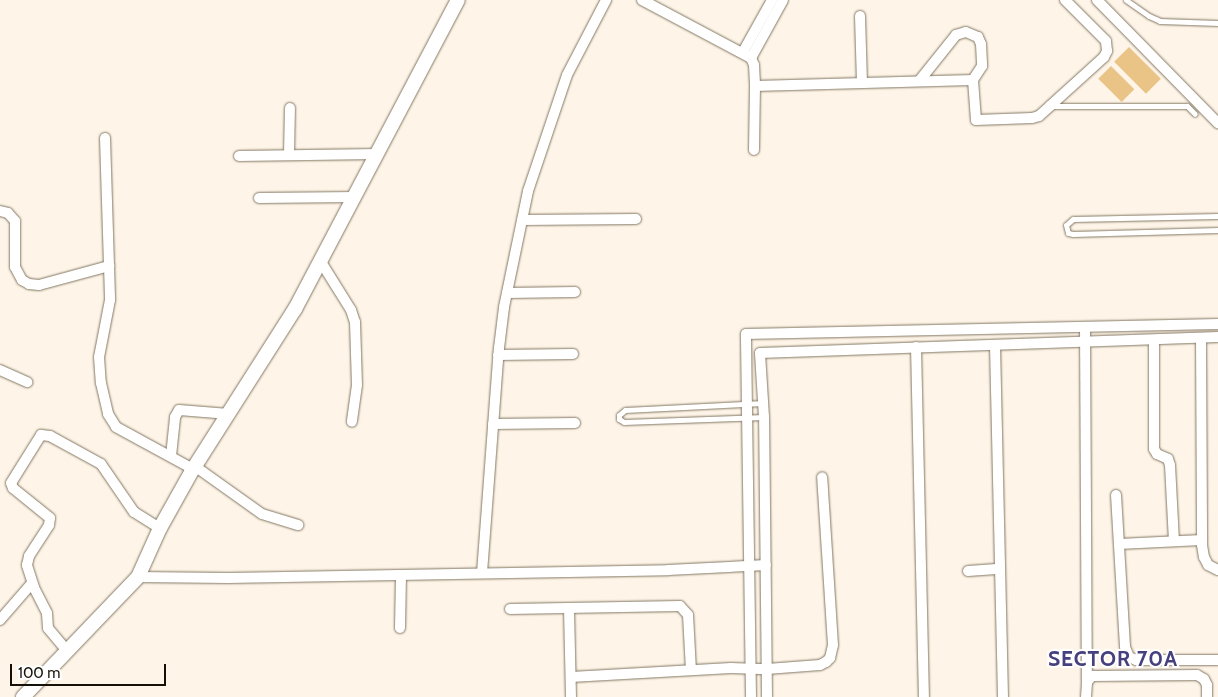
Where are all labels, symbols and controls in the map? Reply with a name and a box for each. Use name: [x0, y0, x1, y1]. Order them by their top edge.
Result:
district label: SECTOR 70A: [1047, 646, 1179, 672]
scale bar: [12, 654, 169, 686]
text: 100 m: [18, 664, 60, 682]

